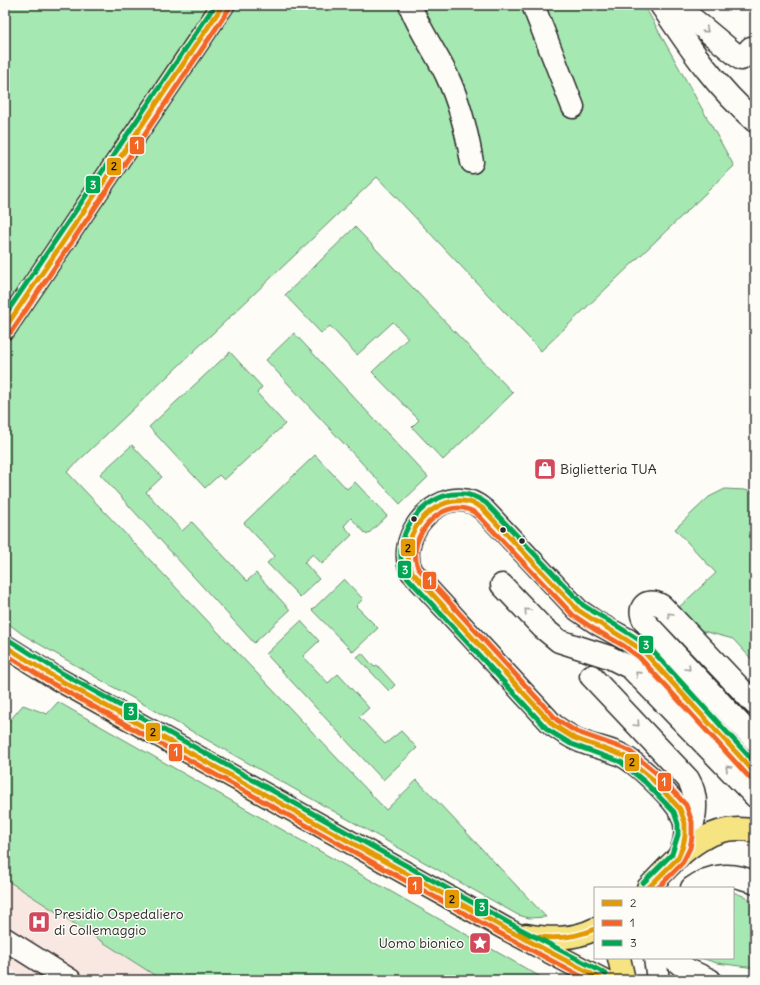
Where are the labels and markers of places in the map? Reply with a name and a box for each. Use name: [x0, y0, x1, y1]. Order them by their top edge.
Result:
shop icon: Biglietteria TUA: [532, 456, 558, 482]
place label: Biglietteria TUA: [560, 460, 657, 478]
unlabelled marker: [409, 514, 419, 524]
unlabelled marker: [498, 525, 508, 535]
unlabelled marker: [517, 536, 527, 546]
place label: Presidio Ospedaliero di Collemaggio: [54, 905, 184, 939]
hospital icon: Presidio Ospedaliero di Collemaggio: [26, 909, 52, 935]
place icon: Uomo bionico: [467, 930, 493, 956]
place label: Uomo bionico: [378, 934, 464, 952]

